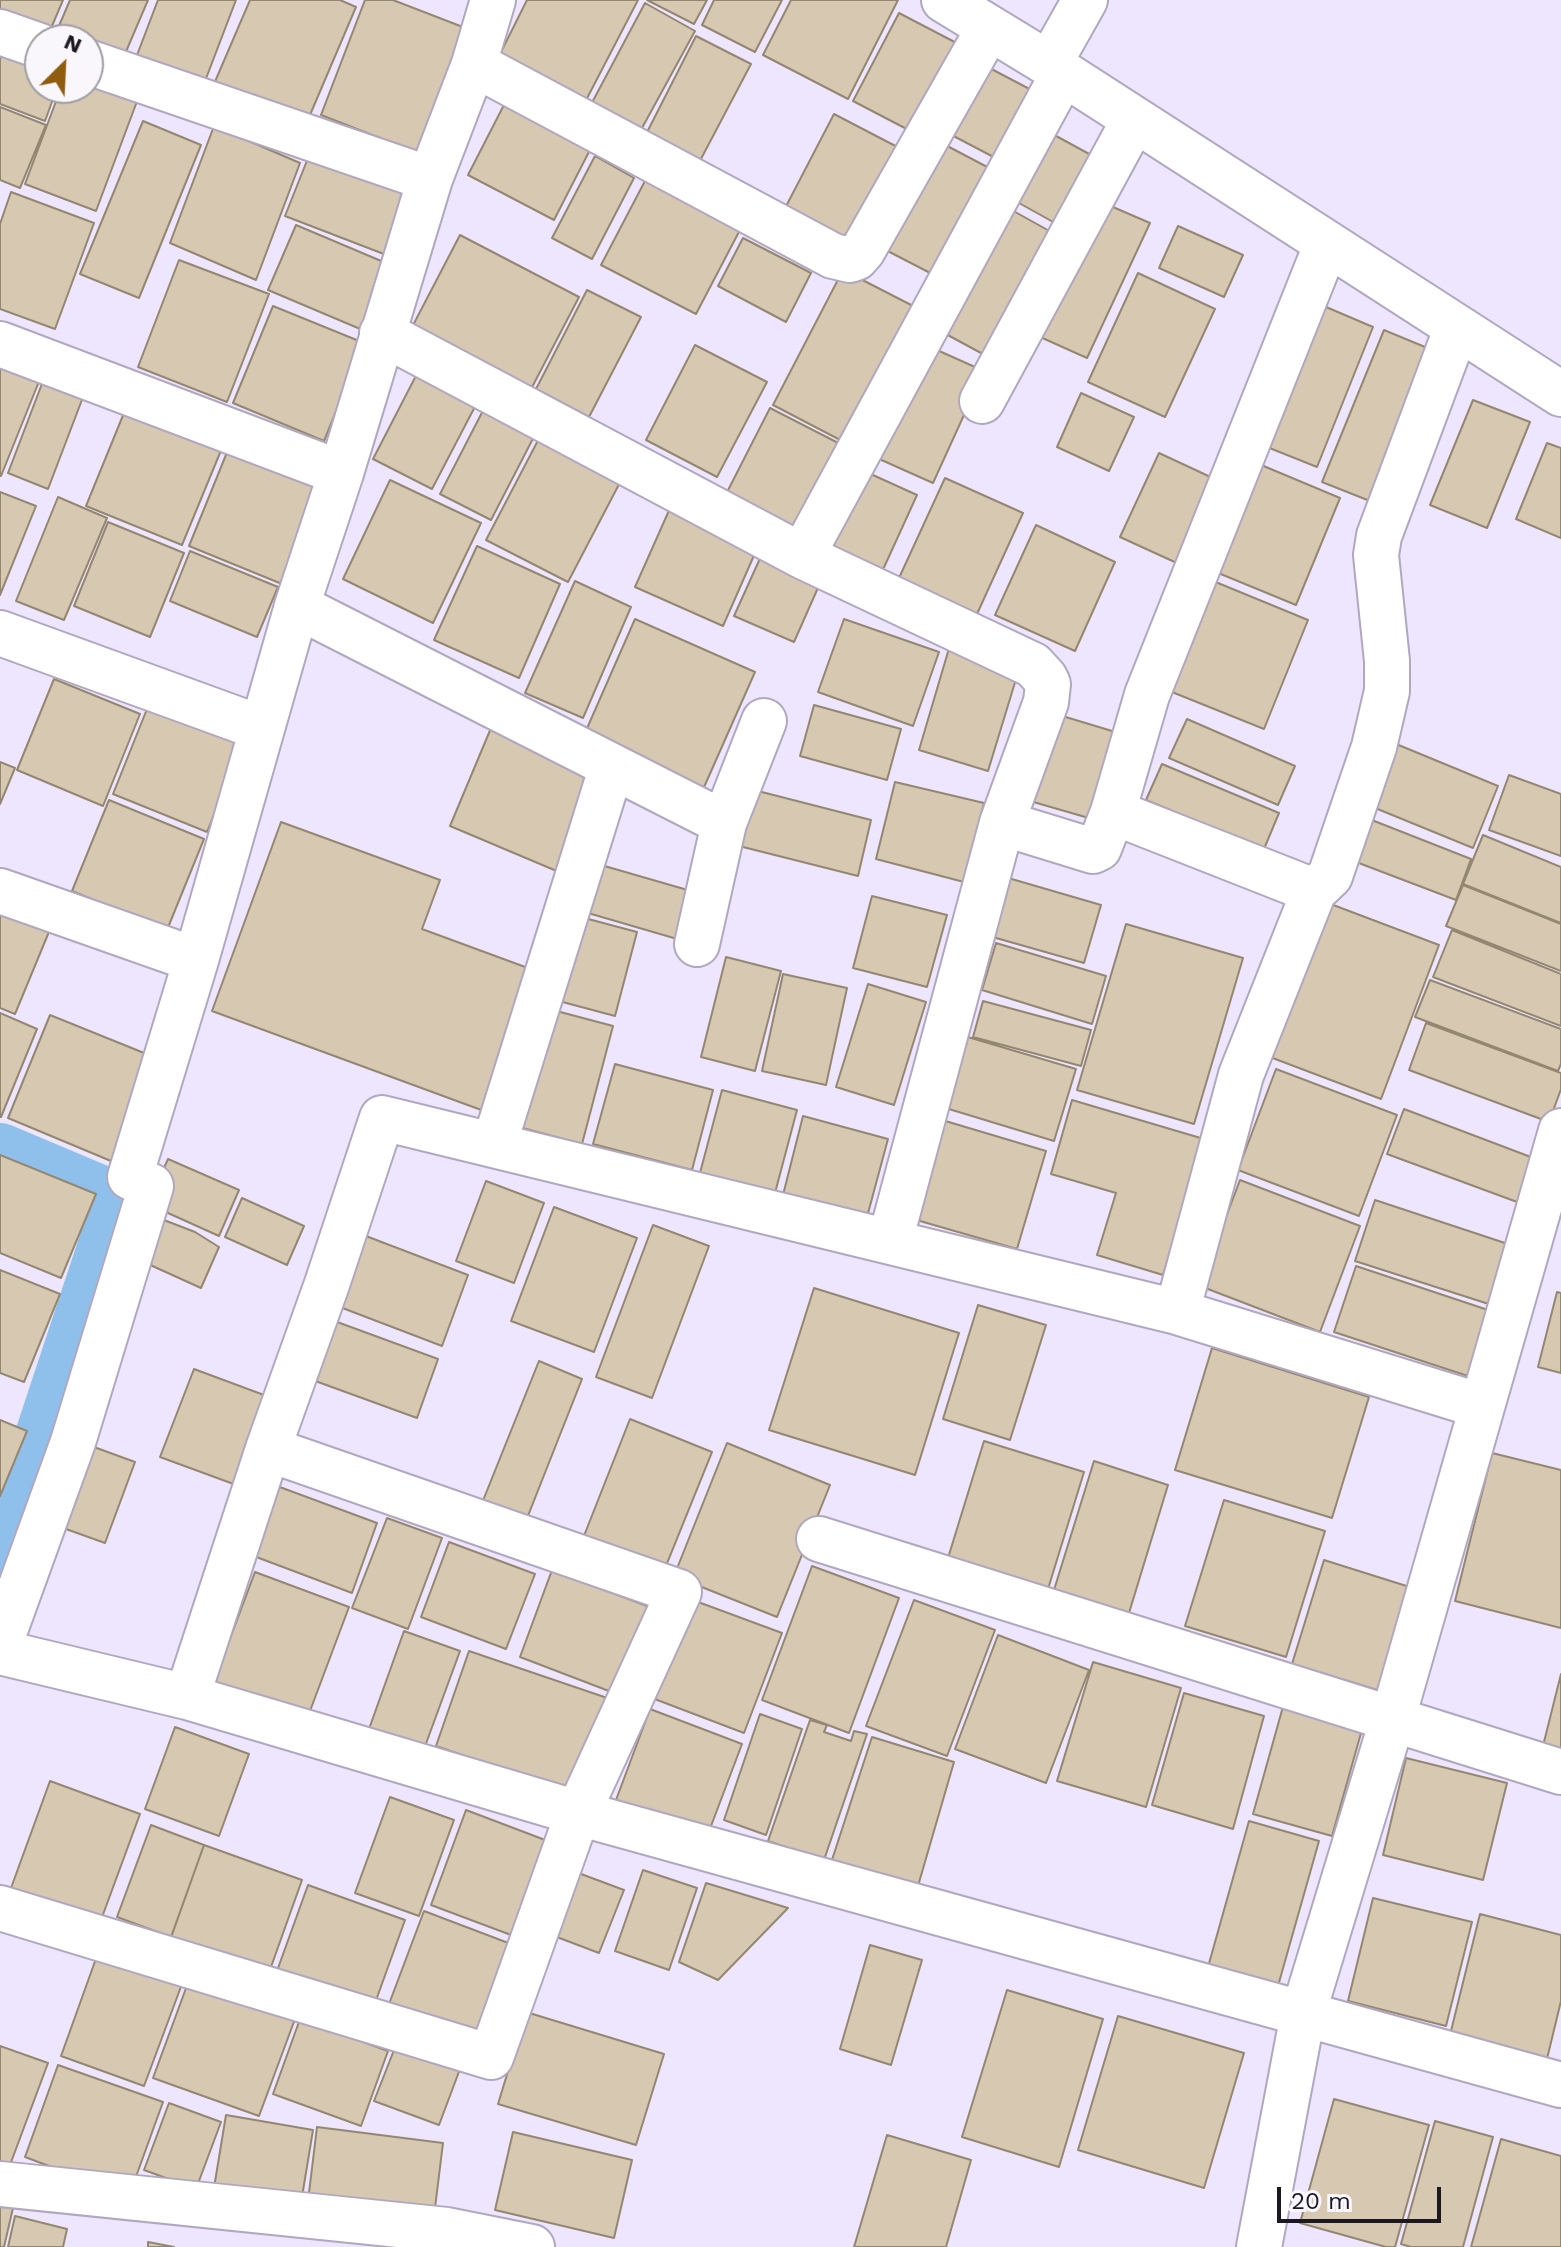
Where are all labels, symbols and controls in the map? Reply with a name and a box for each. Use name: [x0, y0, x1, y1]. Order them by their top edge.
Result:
north arrow: [24, 24, 104, 104]
text: N: [61, 29, 86, 58]
scale bar: [1281, 2171, 1445, 2221]
text: 20 m: [1291, 2187, 1351, 2215]

